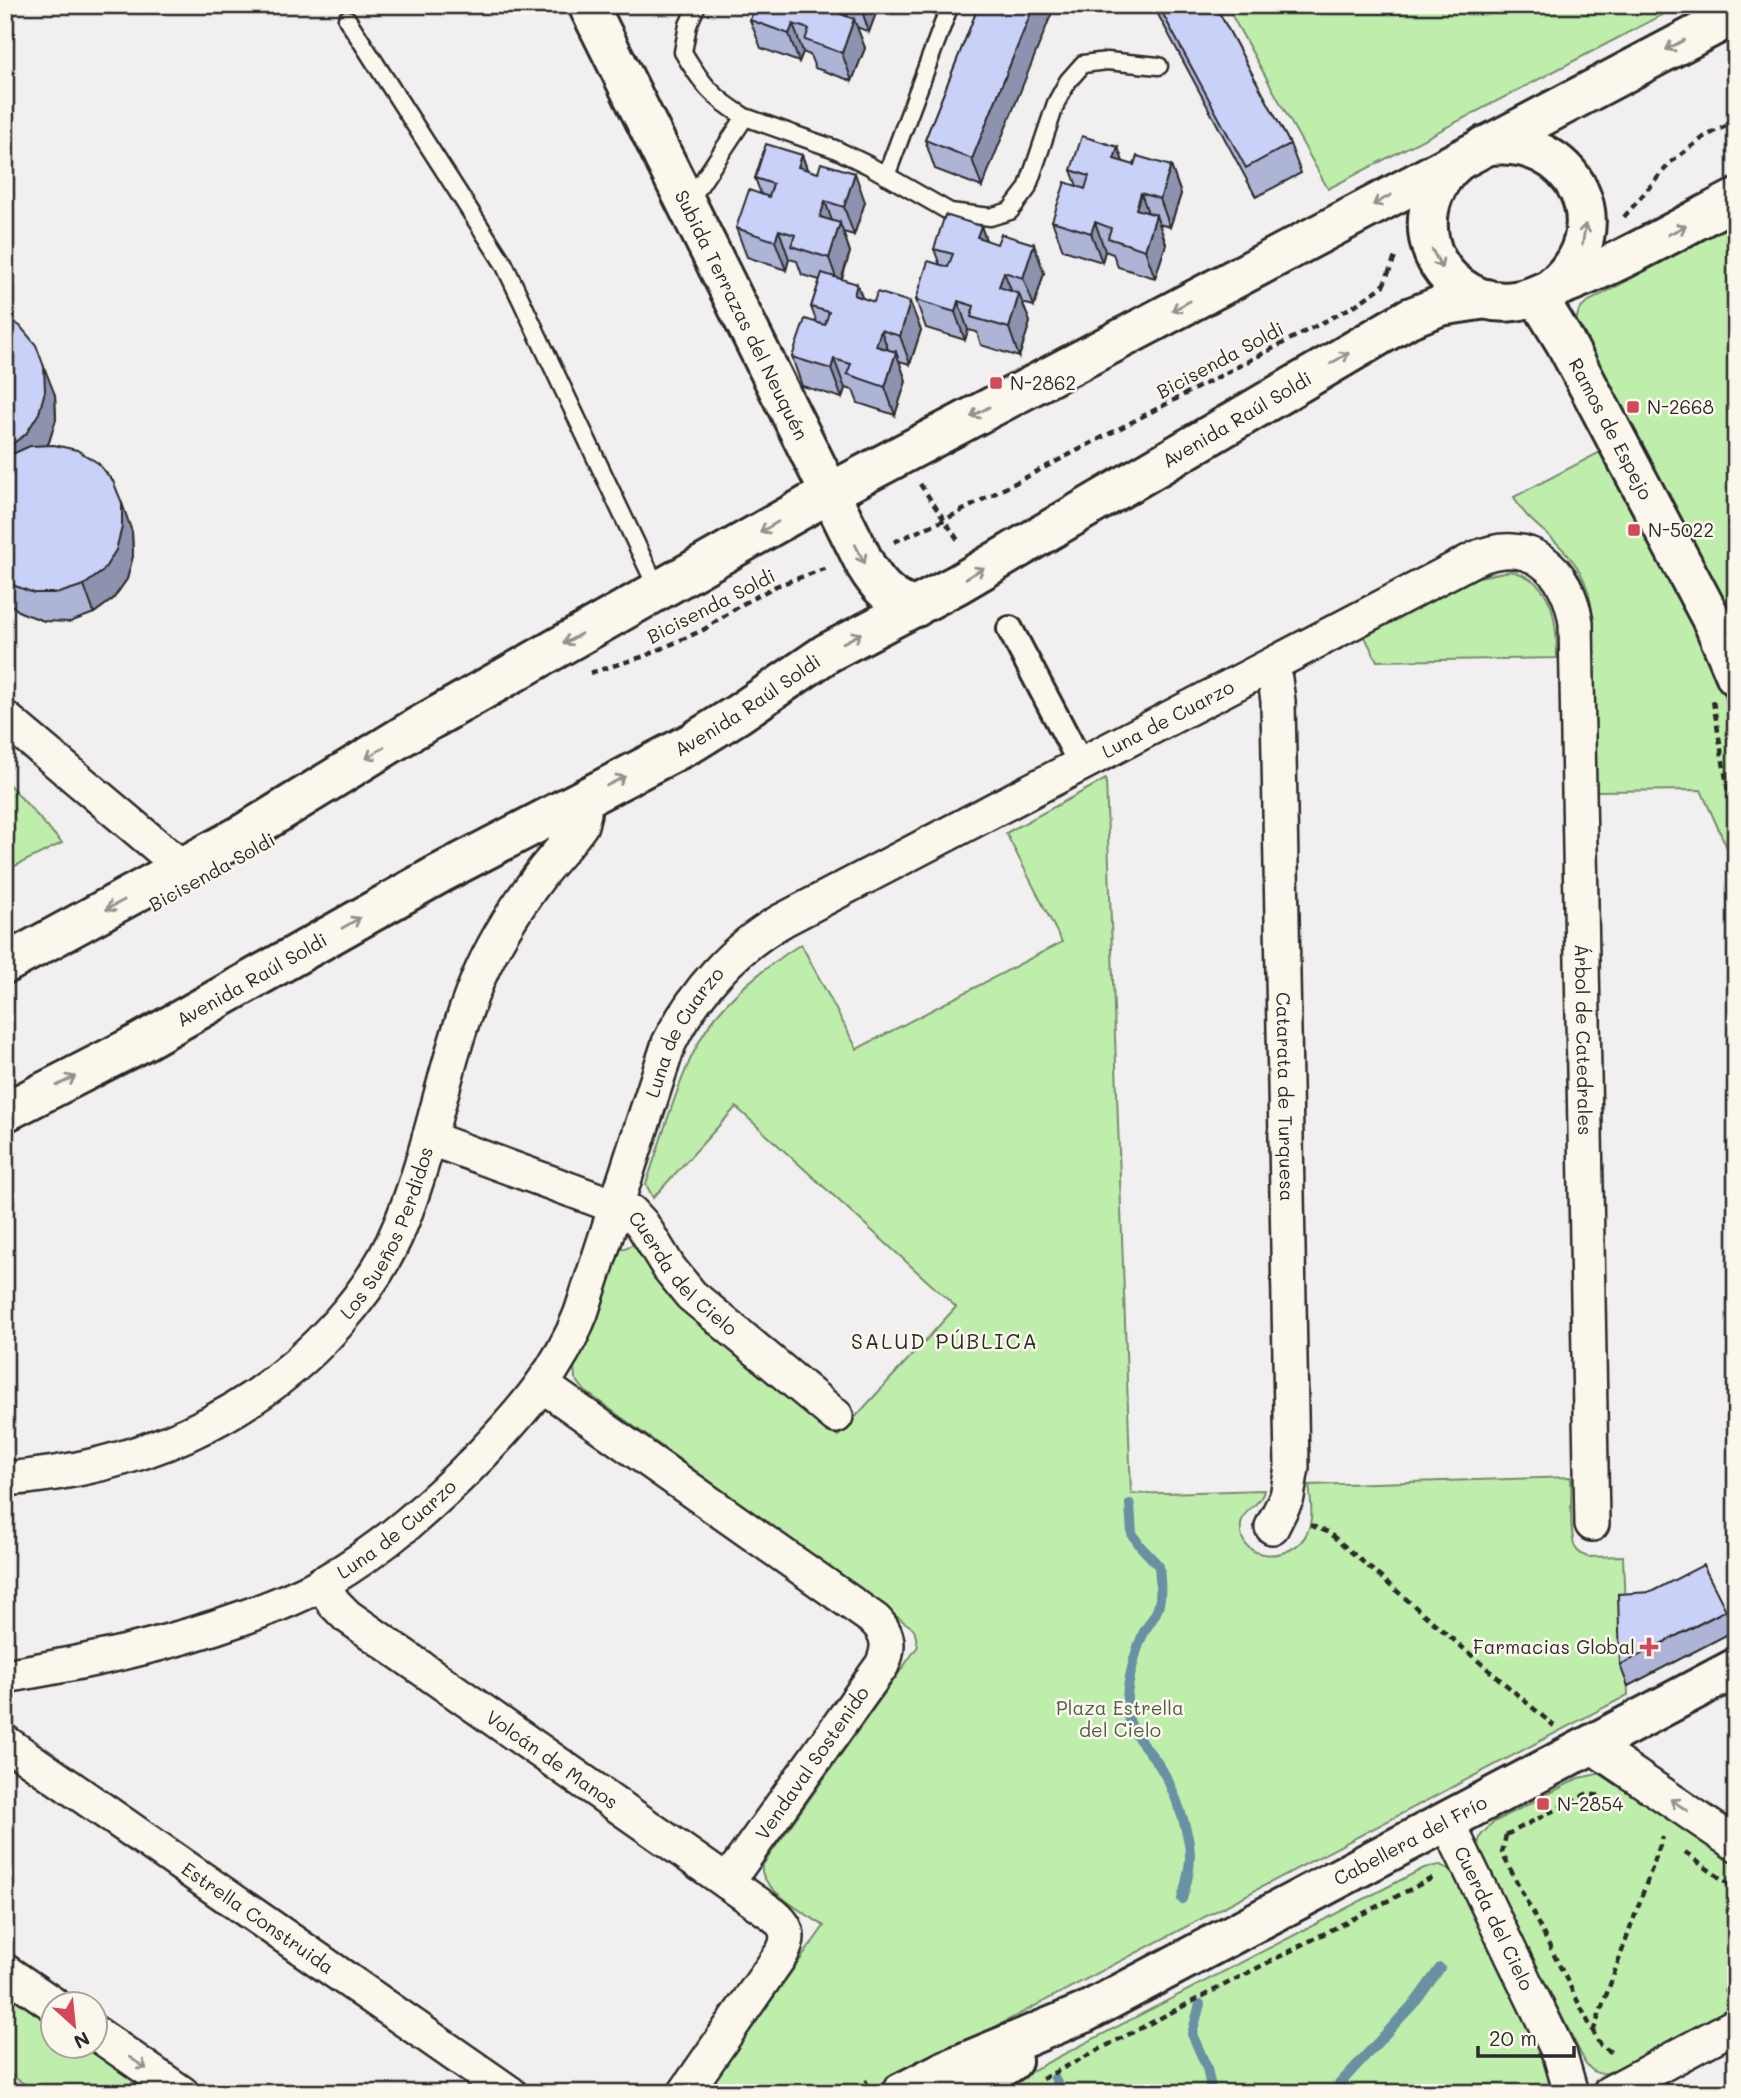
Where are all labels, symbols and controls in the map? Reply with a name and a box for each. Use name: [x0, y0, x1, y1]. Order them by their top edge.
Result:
one-way arrow: [1665, 39, 1686, 53]
street label: Subida Terrazas del Neuquén: [670, 186, 815, 444]
one-way arrow: [1372, 194, 1393, 207]
one-way arrow: [1666, 222, 1687, 236]
one-way arrow: [1578, 223, 1591, 246]
one-way arrow: [1431, 248, 1444, 269]
one-way arrow: [1171, 300, 1192, 313]
street label: Bicisenda Soldi: [1152, 315, 1288, 404]
one-way arrow: [1330, 351, 1350, 365]
street label: Ramos de Espejo: [1564, 353, 1659, 504]
street label: Avenida Raúl Soldi: [1157, 365, 1316, 473]
place label: N-2862: [1010, 370, 1076, 395]
marker: N-2862: [988, 375, 1004, 391]
place label: N-2668: [1647, 394, 1714, 419]
marker: N-2668: [1625, 399, 1641, 415]
one-way arrow: [970, 406, 991, 420]
place label: N-5022: [1648, 517, 1714, 542]
one-way arrow: [760, 520, 780, 534]
marker: N-5022: [1626, 522, 1642, 538]
one-way arrow: [854, 543, 867, 564]
street label: Bicisenda Soldi: [642, 562, 779, 649]
one-way arrow: [965, 566, 985, 580]
one-way arrow: [842, 631, 862, 645]
one-way arrow: [562, 632, 582, 646]
street label: Avenida Raúl Soldi: [670, 648, 825, 761]
street label: Luna de Cuarzo: [1097, 674, 1238, 763]
one-way arrow: [365, 746, 385, 760]
one-way arrow: [605, 774, 626, 788]
street label: Bicisenda Soldi: [144, 827, 279, 917]
one-way arrow: [105, 899, 126, 912]
one-way arrow: [340, 916, 361, 929]
street label: Avenida Raúl Soldi: [172, 927, 331, 1032]
street label: Árbol de Catedrales: [1570, 944, 1598, 1136]
street label: Luna de Cuarzo: [639, 961, 729, 1101]
street label: Catarata de Turquesa: [1271, 992, 1300, 1202]
one-way arrow: [55, 1073, 76, 1087]
street label: Los Sueños Perdidos: [334, 1144, 438, 1324]
street label: Cuerda del Cielo: [624, 1205, 743, 1341]
district label: SALUD PÚBLICA: [851, 1327, 1039, 1354]
street label: Luna de Cuarzo: [332, 1474, 461, 1584]
place label: Farmacias Global: [1473, 1634, 1635, 1659]
marker: Farmacias Global: [1641, 1639, 1657, 1655]
street label: Vendaval Sostenido: [749, 1681, 874, 1844]
park label: Plaza Estrella del Cielo: [1056, 1695, 1184, 1742]
street label: Volcán de Manos: [481, 1704, 623, 1814]
street label: Cabellera del Frío: [1329, 1789, 1491, 1891]
place label: N-2854: [1557, 1791, 1623, 1816]
marker: N-2854: [1535, 1796, 1551, 1812]
one-way arrow: [1670, 1798, 1689, 1812]
street label: Cuerda del Cielo: [1449, 1842, 1540, 1994]
street label: Estrella Construida: [177, 1856, 339, 1979]
north arrow: [38, 1990, 108, 2060]
scale bar: [1478, 2014, 1575, 2058]
text: 20 m: [1489, 2024, 1537, 2051]
text: N: [70, 2026, 94, 2055]
one-way arrow: [128, 2056, 148, 2070]

